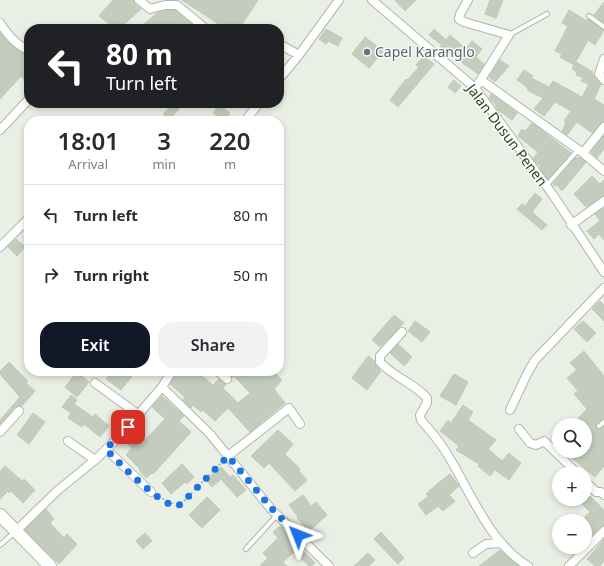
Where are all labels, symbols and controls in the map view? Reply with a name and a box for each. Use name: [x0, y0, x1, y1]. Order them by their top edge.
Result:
text: 80 m: [106, 35, 173, 73]
icon: left: [40, 40, 92, 92]
place label: Capel Karanglo: [375, 42, 475, 61]
marker: Capel Karanglo: [362, 47, 372, 57]
text: Turn left: [106, 71, 177, 95]
street label: Jalan Dusun Penen: [461, 78, 552, 190]
text: 18:01: [57, 124, 119, 157]
text: 3: [157, 124, 171, 157]
text: 220: [209, 124, 251, 157]
text: Arrival: [68, 155, 108, 173]
text: min: [152, 155, 176, 173]
text: m: [224, 155, 236, 173]
icon: left: [40, 204, 62, 226]
text: Turn left: [74, 205, 138, 225]
text: 80 m: [233, 205, 268, 225]
icon: right: [40, 264, 62, 286]
text: Turn right: [74, 265, 149, 285]
text: 50 m: [233, 265, 268, 285]
button: Exit: [40, 322, 150, 368]
button: Share: [158, 322, 268, 368]
pin: [111, 410, 145, 444]
icon: arrive: [117, 416, 139, 438]
map controls: [552, 418, 592, 554]
button: search: [552, 418, 592, 458]
button: +: [552, 466, 592, 506]
position arrow: [277, 514, 319, 556]
button: −: [552, 514, 592, 554]

